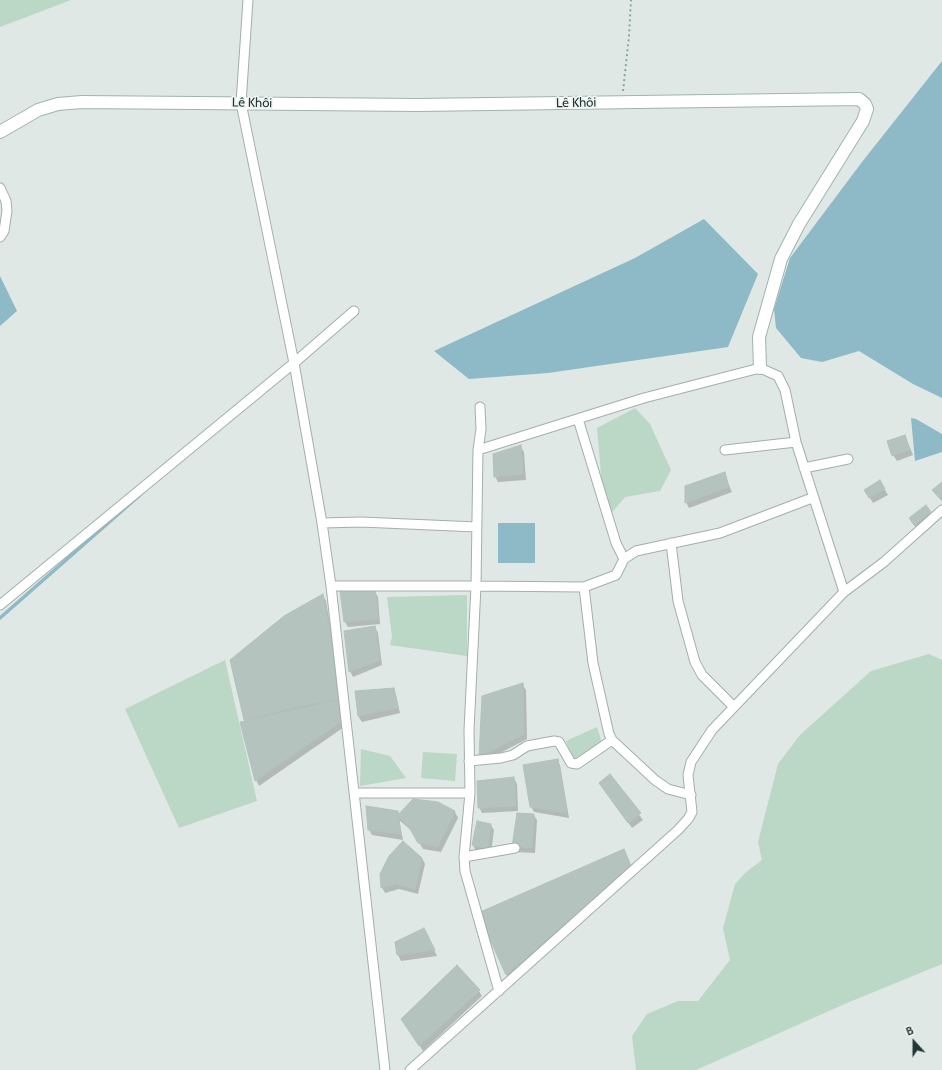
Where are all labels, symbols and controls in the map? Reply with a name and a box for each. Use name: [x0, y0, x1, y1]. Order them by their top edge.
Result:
street label: Lê Khôi: [232, 95, 272, 111]
street label: Lê Khôi: [556, 95, 596, 111]
north arrow: [894, 1022, 934, 1062]
text: B: [904, 1023, 915, 1039]

